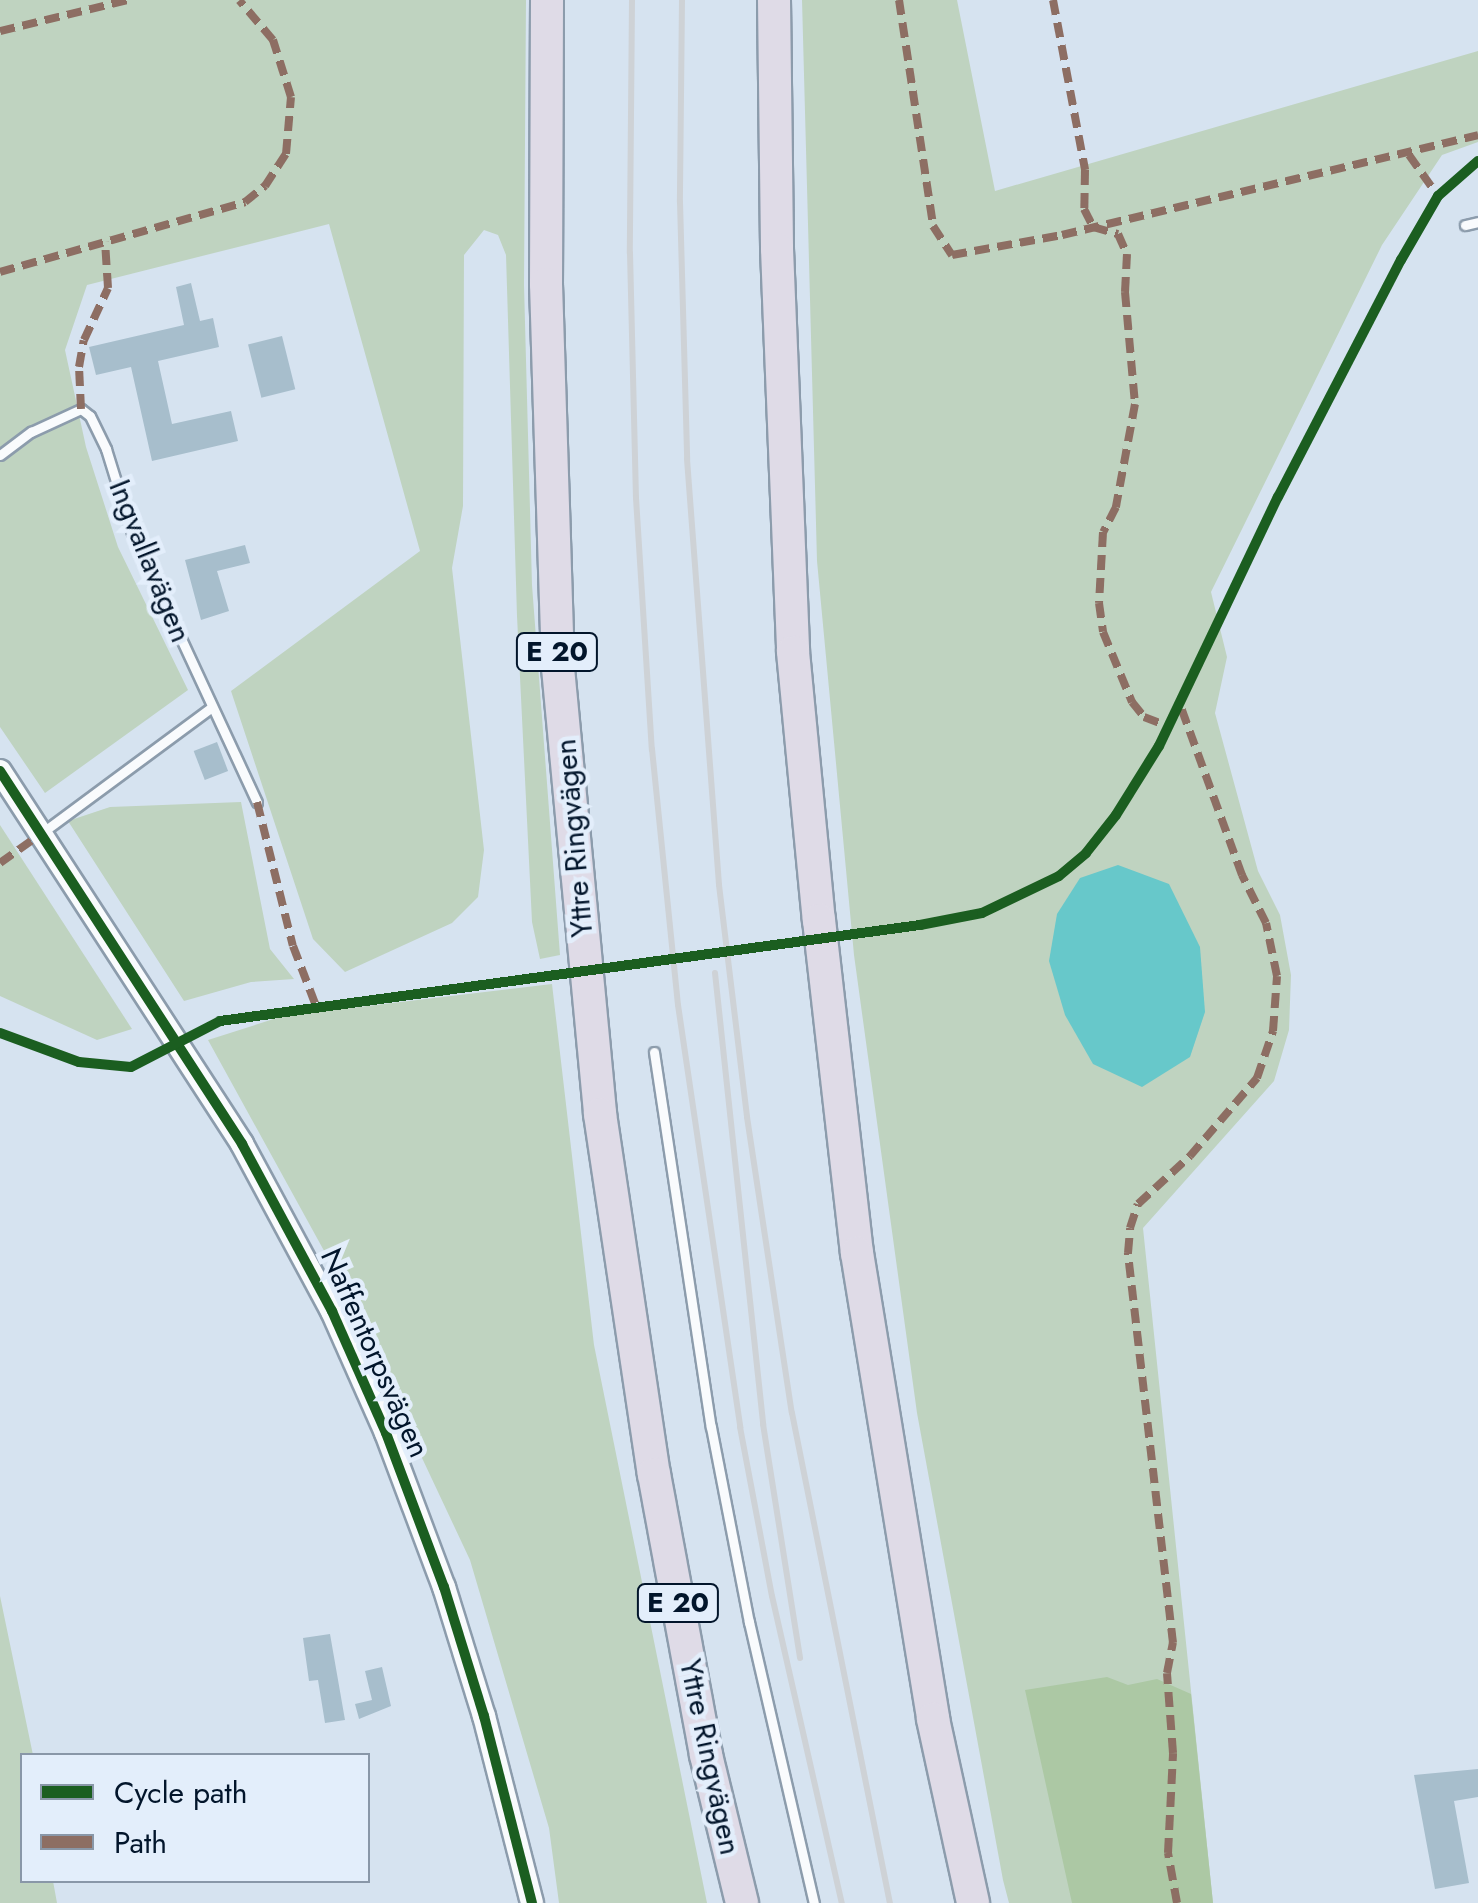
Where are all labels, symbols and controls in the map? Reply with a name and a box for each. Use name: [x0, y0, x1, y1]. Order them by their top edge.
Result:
street label: Ingvallavägen: [101, 475, 199, 647]
road number: E 20: [514, 629, 600, 675]
street label: Yttre Ringvägen: [547, 737, 601, 939]
street label: Naffentorpsvägen: [313, 1243, 437, 1463]
road number: E 20: [636, 1580, 720, 1626]
street label: Yttre Ringvägen: [672, 1656, 748, 1858]
legend: [20, 1753, 370, 1883]
text: Cycle path: [114, 1771, 247, 1814]
text: Path: [114, 1821, 167, 1864]

